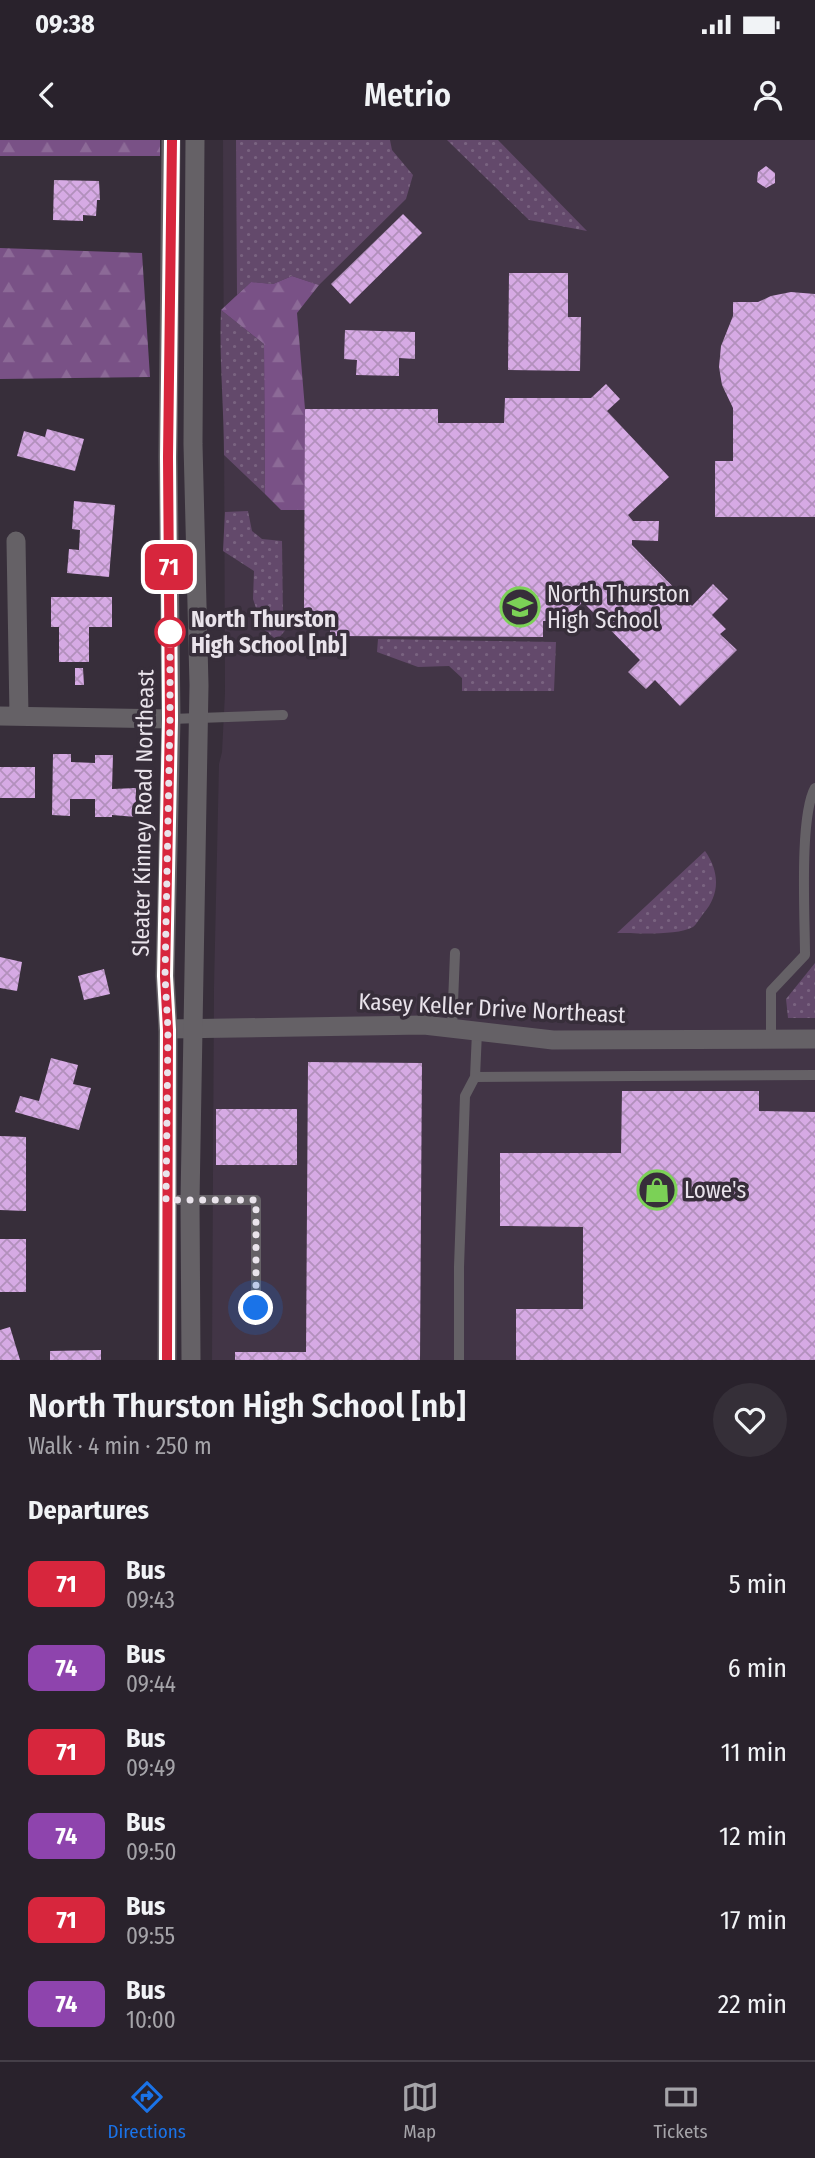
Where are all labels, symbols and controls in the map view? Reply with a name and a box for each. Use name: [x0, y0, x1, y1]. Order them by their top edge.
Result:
text: 09:38: [35, 9, 95, 40]
icon: back: [28, 76, 66, 114]
text: Metrio: [364, 76, 451, 114]
icon: person: [749, 76, 787, 114]
line badge: 71: [138, 544, 200, 590]
text: 71: [159, 553, 179, 581]
place label: North Thurston High School: [547, 580, 690, 634]
school or university icon: North Thurston High School: [499, 586, 541, 628]
place label: North Thurston High School [nb]: [191, 605, 347, 659]
marker: North Thurston High School [nb]: [155, 617, 185, 647]
street label: Sleater Kinney Road Northeast: [126, 669, 160, 957]
street label: Kasey Keller Drive Northeast: [358, 987, 627, 1029]
shop icon: Lowe's: [636, 1169, 678, 1211]
place label: Lowe's: [684, 1176, 746, 1204]
your location: [238, 1290, 273, 1325]
button: heart: [713, 1383, 787, 1457]
text: North Thurston High School [nb]: [28, 1386, 466, 1426]
text: Walk · 4 min · 250 m: [28, 1432, 212, 1460]
text: Departures: [28, 1495, 149, 1526]
text: Bus: [126, 1555, 165, 1586]
text: 5 min: [729, 1569, 787, 1600]
text: 71: [56, 1570, 77, 1598]
text: 09:43: [126, 1586, 175, 1614]
text: Bus: [126, 1639, 165, 1670]
text: 6 min: [728, 1653, 787, 1684]
text: 74: [56, 1654, 77, 1682]
text: 09:44: [126, 1670, 176, 1698]
text: Bus: [126, 1723, 165, 1754]
text: 11 min: [721, 1737, 787, 1768]
text: 71: [56, 1738, 77, 1766]
text: 09:49: [126, 1754, 176, 1782]
text: Bus: [126, 1807, 165, 1838]
text: 12 min: [719, 1821, 787, 1852]
text: 74: [56, 1822, 77, 1850]
text: 09:50: [126, 1838, 177, 1866]
text: Bus: [126, 1891, 165, 1922]
text: 17 min: [720, 1905, 787, 1936]
text: 71: [56, 1906, 77, 1934]
text: 09:55: [126, 1922, 175, 1950]
text: Bus: [126, 1975, 165, 2006]
text: 22 min: [718, 1989, 787, 2020]
text: 74: [56, 1990, 77, 2018]
text: 10:00: [126, 2006, 176, 2034]
tab: Directions: [107, 2078, 186, 2143]
tab: Map: [401, 2078, 439, 2143]
tab: Tickets: [653, 2078, 708, 2143]

